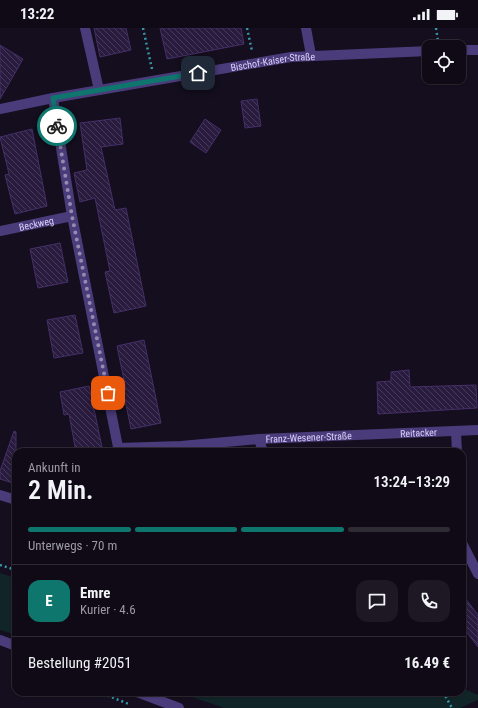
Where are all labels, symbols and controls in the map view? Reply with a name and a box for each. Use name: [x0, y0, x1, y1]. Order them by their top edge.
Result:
text: 13:22: [20, 5, 54, 23]
map controls: [422, 40, 466, 84]
button: locate: [422, 40, 466, 84]
street label: Bischof-Kaiser-Straße: [230, 51, 316, 73]
pin: [181, 56, 215, 90]
icon: home: [187, 62, 209, 84]
courier: [37, 106, 77, 146]
icon: bike: [46, 115, 68, 137]
street label: Beckweg: [18, 215, 55, 233]
pin: [91, 376, 125, 410]
icon: bag: [97, 382, 119, 404]
street label: Reitacker: [400, 427, 437, 439]
street label: Franz-Wesener-Straße: [265, 430, 352, 445]
text: Ankunft in: [28, 460, 80, 475]
text: 13:24–13:29: [373, 473, 450, 491]
text: 2 Min.: [28, 475, 93, 505]
text: Unterwegs · 70 m: [28, 538, 117, 553]
button: chat: [356, 580, 398, 622]
button: phone: [408, 580, 450, 622]
text: Emre: [80, 584, 111, 602]
text: E: [45, 592, 53, 610]
text: Kurier · 4.6: [80, 602, 136, 617]
text: Bestellung #2051: [28, 654, 132, 672]
text: 16.49 €: [404, 654, 450, 672]

